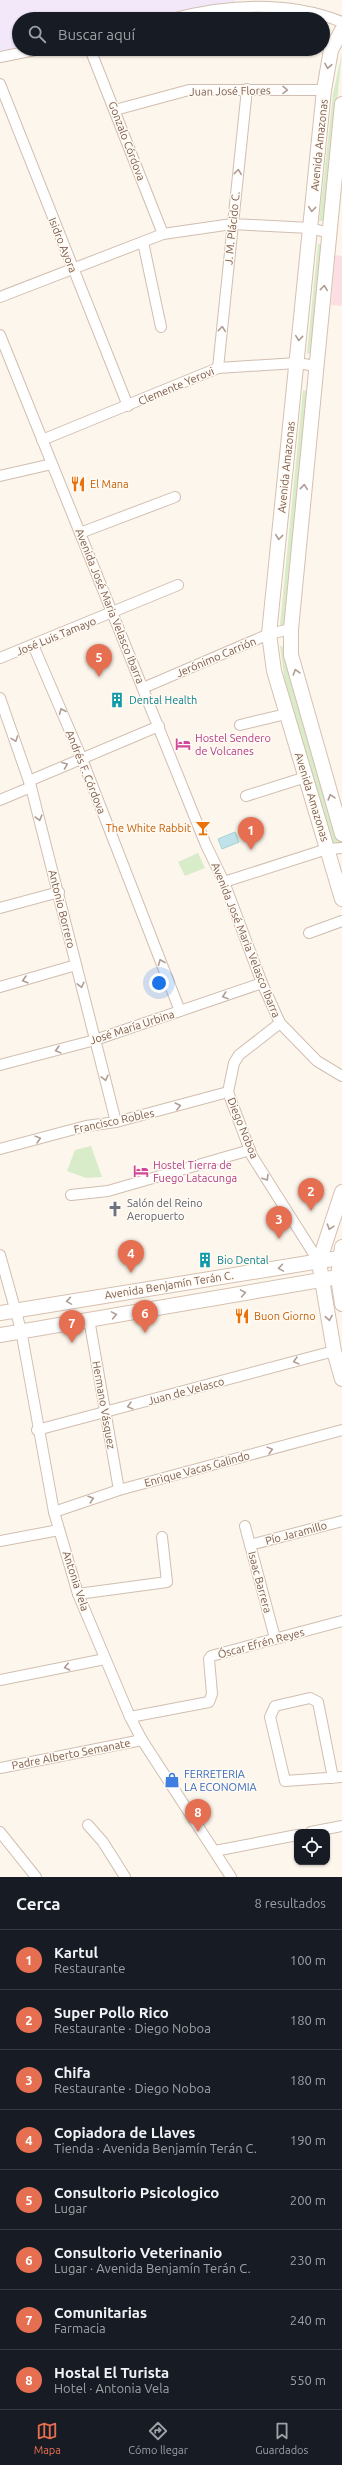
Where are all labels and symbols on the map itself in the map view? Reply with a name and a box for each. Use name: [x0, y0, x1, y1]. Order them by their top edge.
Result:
one-way arrow: [324, 63, 333, 69]
street label: Juan José Flores: [189, 84, 271, 98]
one-way arrow: [282, 86, 288, 94]
street label: Avenida Amazonas: [308, 98, 330, 192]
street label: Gonzalo Córdova: [106, 100, 148, 182]
one-way arrow: [233, 169, 242, 175]
street label: J. M. Plácido C.: [222, 191, 242, 265]
one-way arrow: [308, 206, 317, 212]
street label: Isidro Ayora: [46, 216, 80, 274]
one-way arrow: [319, 285, 328, 291]
one-way arrow: [217, 326, 226, 332]
one-way arrow: [295, 335, 304, 341]
street label: Clemente Yerovi: [136, 365, 216, 407]
street label: Avenida Amazonas: [275, 420, 297, 514]
restaurant icon: El Mana: [69, 475, 87, 493]
place label: El Mana: [90, 478, 129, 490]
one-way arrow: [300, 484, 309, 490]
street label: Avenida José Maria Velasco Ibarra: [73, 527, 147, 685]
one-way arrow: [275, 534, 284, 540]
street label: José Luis Tamayo: [14, 614, 98, 658]
street label: Jerónimo Carrión: [174, 635, 258, 679]
pin: 5: [86, 644, 112, 677]
one-way arrow: [292, 669, 300, 675]
building icon: Dental Health: [108, 691, 126, 709]
place label: Dental Health: [129, 694, 197, 706]
one-way arrow: [58, 708, 66, 715]
street label: Andrés F. Córdova: [64, 728, 108, 816]
place label: Hostel Sendero de Volcanes: [195, 732, 271, 757]
hotel icon: Hostel Sendero de Volcanes: [174, 735, 192, 753]
one-way arrow: [10, 736, 18, 743]
street label: Avenida Amazonas: [293, 751, 331, 843]
one-way arrow: [62, 762, 69, 770]
one-way arrow: [327, 794, 336, 801]
one-way arrow: [35, 815, 43, 821]
pin: 1: [238, 817, 264, 850]
bar icon: The White Rabbit: [194, 819, 212, 837]
place label: The White Rabbit: [106, 822, 192, 834]
street label: Avenida José Maria Velasco Ibarra: [209, 861, 283, 1019]
street label: Antonio Borrero: [46, 868, 78, 950]
one-way arrow: [157, 959, 165, 966]
your location: [149, 973, 169, 993]
one-way arrow: [22, 975, 28, 983]
one-way arrow: [76, 981, 85, 988]
one-way arrow: [222, 991, 229, 999]
street label: José María Urbina: [88, 1008, 176, 1046]
one-way arrow: [54, 1045, 61, 1054]
one-way arrow: [100, 1074, 109, 1081]
street label: Diego Noboa: [225, 1096, 261, 1160]
one-way arrow: [174, 1103, 181, 1111]
street label: Francisco Robles: [73, 1107, 155, 1135]
one-way arrow: [34, 1135, 41, 1143]
place label: Hostel Tierra de Fuego Latacunga: [153, 1159, 237, 1184]
hotel icon: Hostel Tierra de Fuego Latacunga: [132, 1162, 150, 1180]
one-way arrow: [262, 1174, 269, 1181]
pin: 2: [298, 1178, 324, 1211]
place label: Salón del Reino Aeropuerto: [127, 1197, 203, 1222]
church icon: Salón del Reino Aeropuerto: [106, 1200, 124, 1218]
pin: 3: [266, 1206, 292, 1239]
one-way arrow: [326, 1223, 335, 1230]
pin: 4: [118, 1240, 144, 1273]
building icon: Bio Dental: [196, 1251, 214, 1269]
place label: Bio Dental: [217, 1254, 269, 1266]
one-way arrow: [278, 1263, 284, 1272]
street label: Avenida Benjamín Terán C.: [104, 1269, 234, 1301]
one-way arrow: [240, 1290, 246, 1298]
one-way arrow: [66, 1296, 73, 1305]
pin: 6: [132, 1300, 158, 1333]
restaurant icon: Buon Giorno: [233, 1307, 251, 1325]
pin: 7: [59, 1310, 85, 1343]
place label: Buon Giorno: [254, 1310, 316, 1322]
one-way arrow: [111, 1311, 118, 1320]
one-way arrow: [324, 1315, 332, 1321]
one-way arrow: [293, 1356, 300, 1365]
street label: Hermano Vásquez: [90, 1360, 118, 1450]
street label: Juan de Velasco: [146, 1375, 226, 1407]
one-way arrow: [127, 1401, 134, 1410]
one-way arrow: [267, 1446, 273, 1454]
street label: Enrique Vacas Galindo: [143, 1449, 251, 1489]
one-way arrow: [87, 1496, 94, 1504]
street label: Pío Jaramillo: [264, 1519, 328, 1547]
street label: Antonia Vela: [61, 1549, 91, 1613]
street label: Isaac Barrera: [246, 1550, 274, 1614]
street label: Óscar Efrén Reyes: [216, 1625, 306, 1660]
one-way arrow: [64, 1662, 70, 1670]
street label: Padre Alberto Semanate: [11, 1737, 131, 1771]
place label: FERRETERIA LA ECONOMIA: [184, 1768, 258, 1793]
shop icon: FERRETERIA LA ECONOMIA: [163, 1771, 181, 1789]
pin: 8: [185, 1799, 211, 1832]

